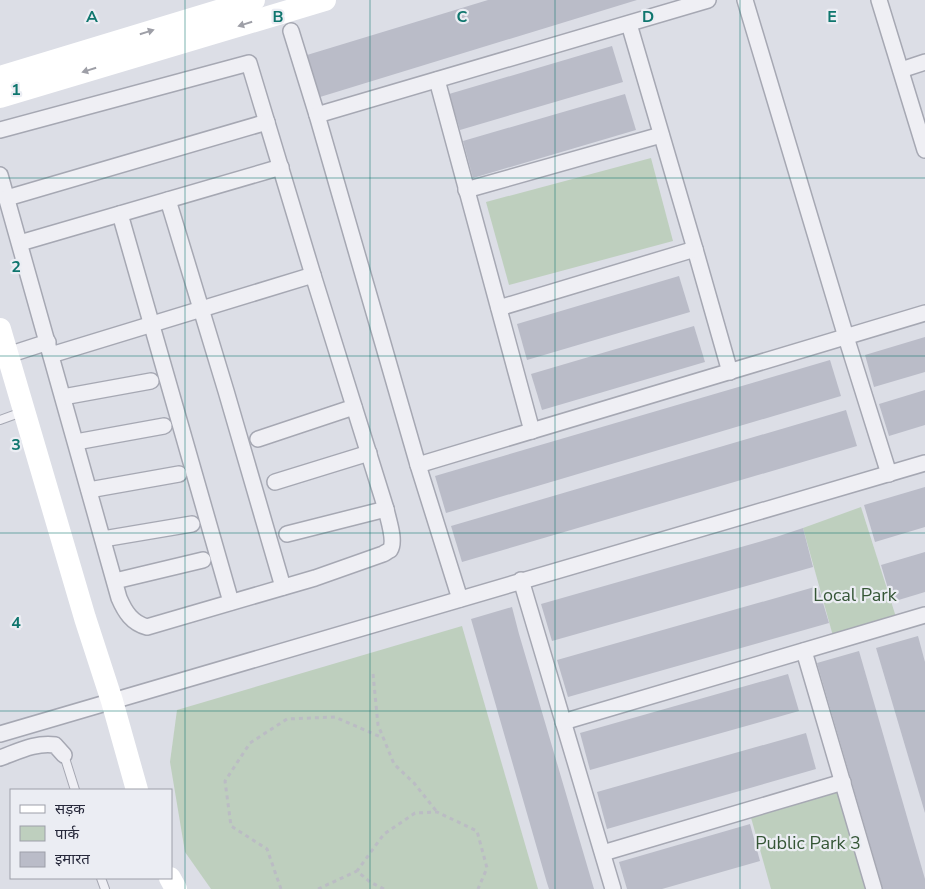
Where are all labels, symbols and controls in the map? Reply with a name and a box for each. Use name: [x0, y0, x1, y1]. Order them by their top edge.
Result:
text: A: [86, 6, 98, 28]
text: B: [272, 6, 284, 28]
text: C: [457, 6, 468, 28]
text: D: [642, 6, 654, 28]
text: E: [827, 6, 837, 28]
one-way arrow: [237, 20, 252, 28]
one-way arrow: [140, 28, 155, 36]
one-way arrow: [81, 67, 96, 75]
text: 1: [11, 79, 21, 101]
text: 2: [11, 256, 21, 278]
text: 3: [11, 434, 21, 456]
park label: Local Park: [813, 583, 898, 607]
text: 4: [11, 612, 21, 634]
legend: [10, 789, 172, 879]
text: सड़क: [55, 799, 85, 819]
text: पार्क: [55, 824, 79, 844]
park label: Public Park 3: [755, 831, 861, 855]
text: इमारत: [55, 849, 90, 869]

